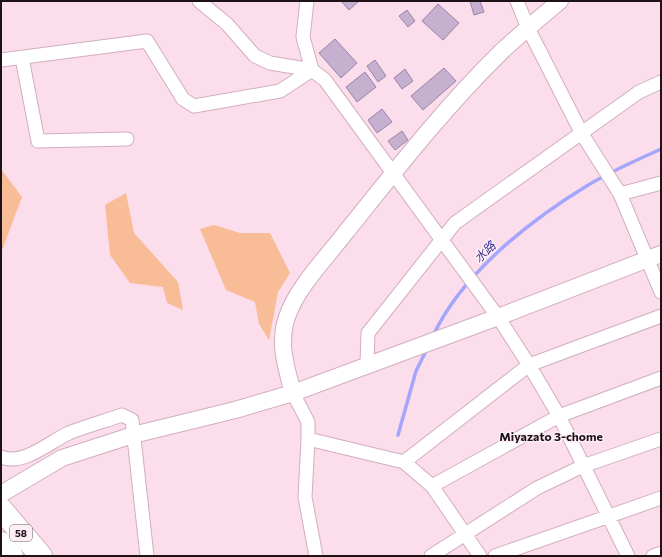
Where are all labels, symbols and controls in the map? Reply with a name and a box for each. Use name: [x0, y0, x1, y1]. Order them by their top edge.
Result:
water label: 水路: [471, 237, 499, 265]
district label: Miyazato 3-chome: [499, 429, 603, 443]
road number: 58: [10, 525, 32, 541]

